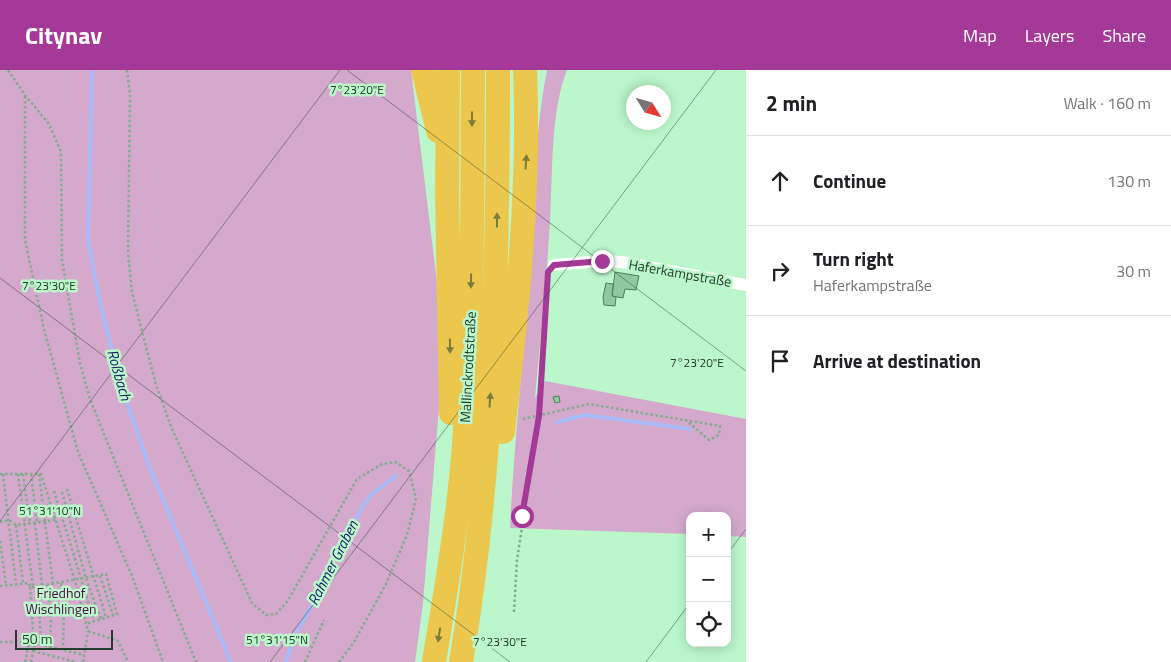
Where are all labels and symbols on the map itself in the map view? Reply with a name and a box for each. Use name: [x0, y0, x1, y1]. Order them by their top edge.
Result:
text: 7°23'20"E: [330, 80, 384, 99]
north arrow: [626, 85, 671, 130]
one-way arrow: [468, 111, 476, 127]
one-way arrow: [522, 154, 530, 170]
one-way arrow: [493, 211, 501, 227]
route end: [591, 250, 614, 273]
street label: Haferkampstraße: [627, 253, 733, 292]
one-way arrow: [467, 273, 475, 289]
text: 7°23'30"E: [22, 276, 76, 295]
street label: Mallinckrodtstraße: [454, 311, 481, 423]
one-way arrow: [446, 338, 454, 354]
water label: Roßbach: [101, 346, 138, 404]
text: 7°23'20"E: [670, 353, 724, 372]
one-way arrow: [487, 391, 495, 407]
text: 51°31'10"N: [19, 501, 81, 520]
route start: [511, 505, 534, 528]
water label: Rahmer Graben: [301, 516, 364, 609]
park label: Friedhof Wischlingen: [25, 582, 97, 619]
scale bar: [15, 627, 112, 650]
one-way arrow: [434, 628, 442, 644]
text: 51°31'15"N: [246, 630, 308, 649]
text: 7°23'30"E: [473, 632, 527, 651]

